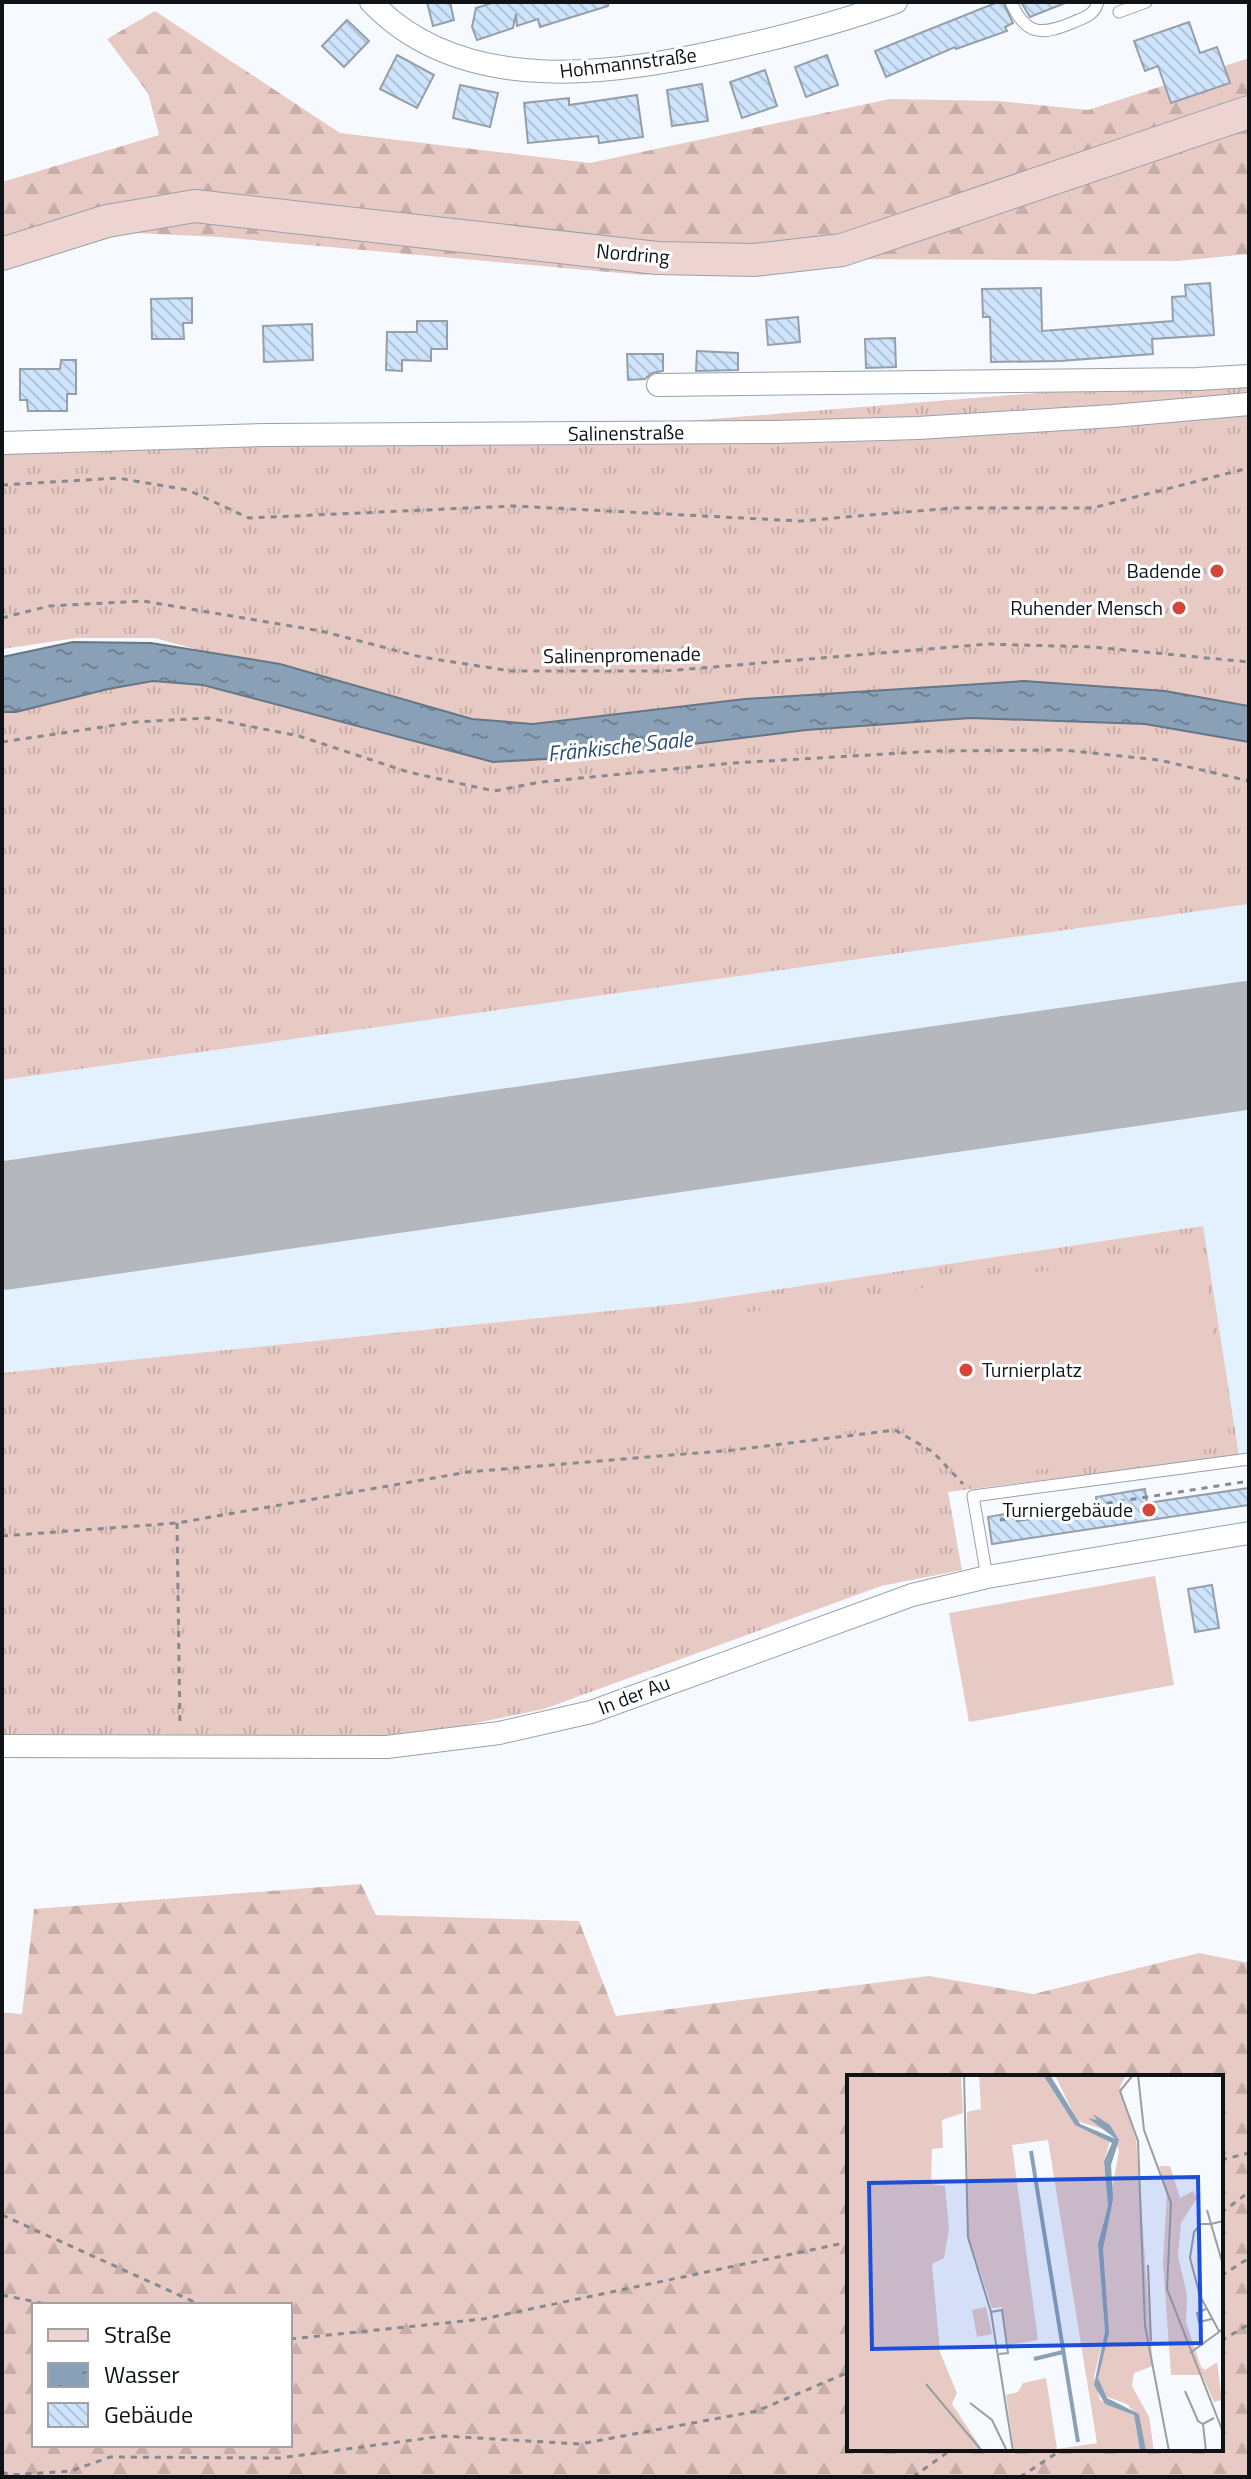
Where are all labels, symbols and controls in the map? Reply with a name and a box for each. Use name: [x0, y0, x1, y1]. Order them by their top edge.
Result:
street label: Hohmannstraße: [558, 39, 698, 86]
street label: Nordring: [595, 235, 671, 272]
street label: Salinenstraße: [568, 416, 684, 449]
place label: Badende: [1127, 555, 1201, 586]
marker: Badende: [1208, 562, 1226, 580]
place label: Ruhender Mensch: [1010, 592, 1163, 623]
marker: Ruhender Mensch: [1170, 599, 1188, 617]
street label: Salinenpromenade: [543, 638, 701, 671]
water label: Fränkische Saale: [546, 721, 696, 771]
place label: Turnierplatz: [982, 1354, 1082, 1385]
marker: Turnierplatz: [957, 1361, 975, 1379]
place label: Turniergebäude: [1002, 1494, 1133, 1525]
marker: Turniergebäude: [1140, 1501, 1158, 1519]
street label: In der Au: [593, 1667, 674, 1722]
inset map: [847, 2075, 1223, 2451]
legend: [32, 2303, 292, 2447]
text: Straße: [104, 2316, 171, 2352]
text: Wasser: [104, 2356, 180, 2392]
text: Gebäude: [104, 2396, 193, 2432]

